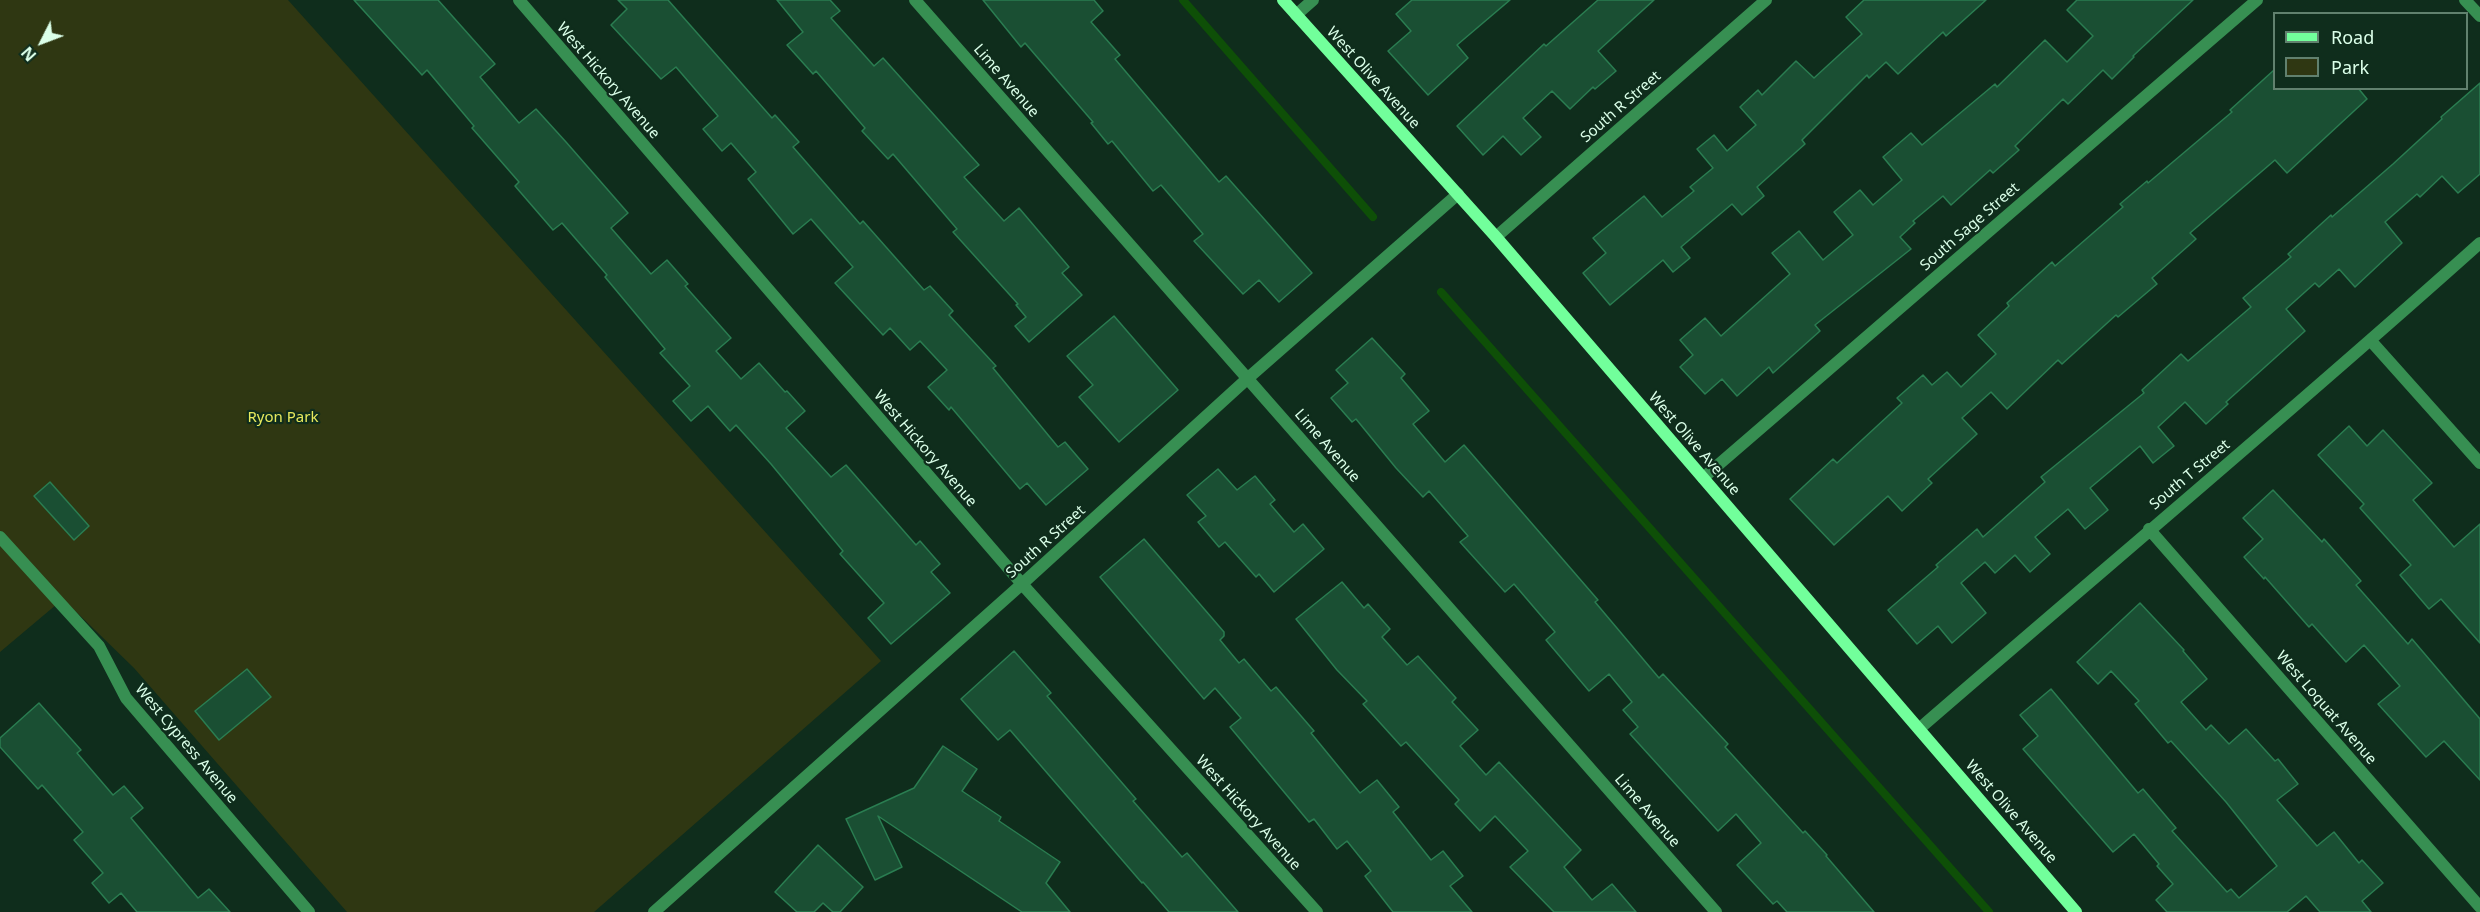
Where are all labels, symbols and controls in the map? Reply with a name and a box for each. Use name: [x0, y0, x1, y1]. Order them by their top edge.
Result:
north arrow: [12, 12, 72, 72]
legend: [2273, 12, 2468, 90]
street label: West Hickory Avenue: [553, 19, 663, 143]
street label: West Olive Avenue: [1323, 23, 1423, 133]
text: Road: [2331, 25, 2374, 49]
street label: Lime Avenue: [969, 41, 1043, 121]
text: N: [16, 42, 41, 66]
text: Park: [2331, 55, 2369, 79]
street label: South R Street: [1577, 67, 1665, 147]
street label: South Sage Street: [1917, 179, 2023, 275]
street label: West Hickory Avenue: [870, 387, 980, 511]
street label: West Olive Avenue: [1644, 389, 1744, 499]
street label: Lime Avenue: [1290, 406, 1364, 486]
park label: Ryon Park: [248, 409, 318, 427]
street label: South T Street: [2146, 436, 2234, 514]
street label: South R Street: [1003, 502, 1089, 582]
street label: West Loquat Avenue: [2272, 648, 2380, 768]
street label: West Cypress Avenue: [131, 681, 241, 807]
street label: West Hickory Avenue: [1192, 752, 1304, 874]
street label: West Olive Avenue: [1961, 757, 2061, 867]
street label: Lime Avenue: [1610, 771, 1684, 851]

